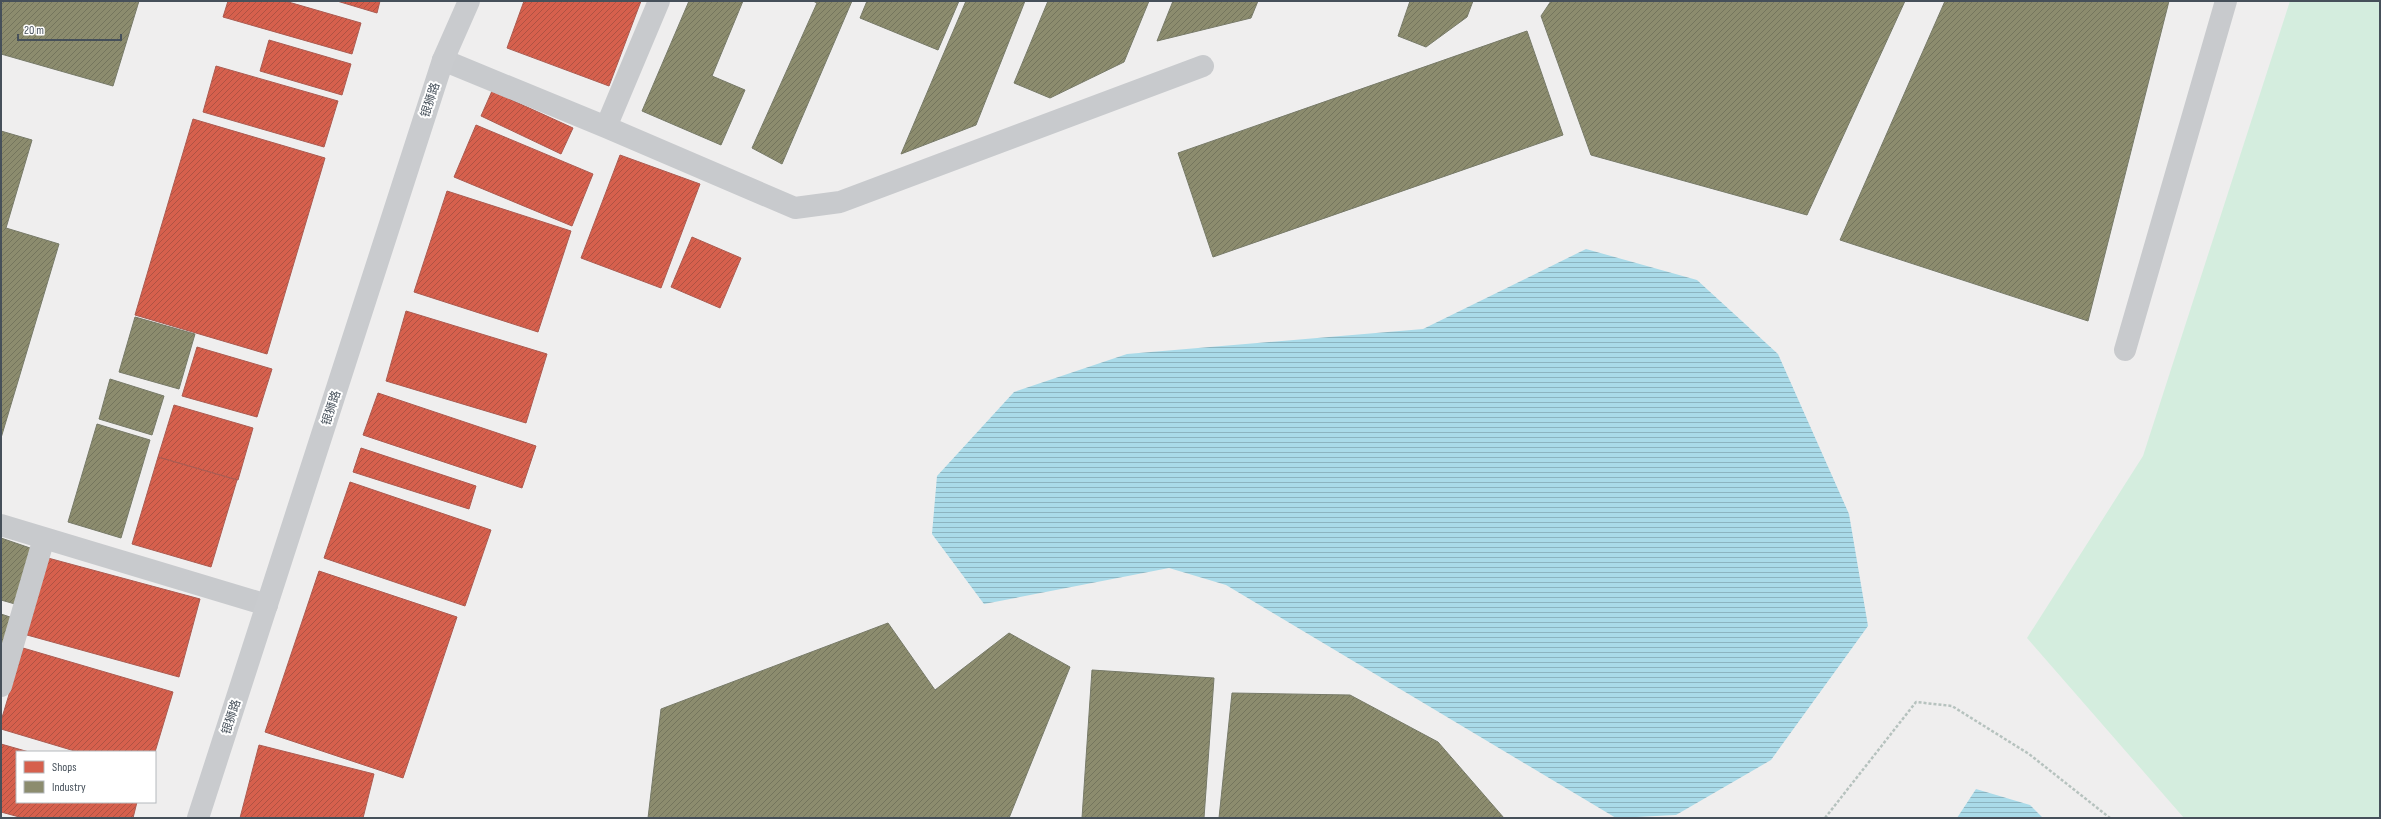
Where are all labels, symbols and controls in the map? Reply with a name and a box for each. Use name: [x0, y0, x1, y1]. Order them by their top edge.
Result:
scale bar: [18, 16, 121, 42]
text: 20 m: [24, 23, 44, 38]
street label: 银狮路: [418, 81, 443, 120]
street label: 银狮路: [319, 389, 344, 428]
street label: 银狮路: [219, 698, 244, 737]
legend: [16, 751, 156, 803]
text: Shops: [52, 760, 77, 775]
text: Industry: [52, 780, 86, 795]

